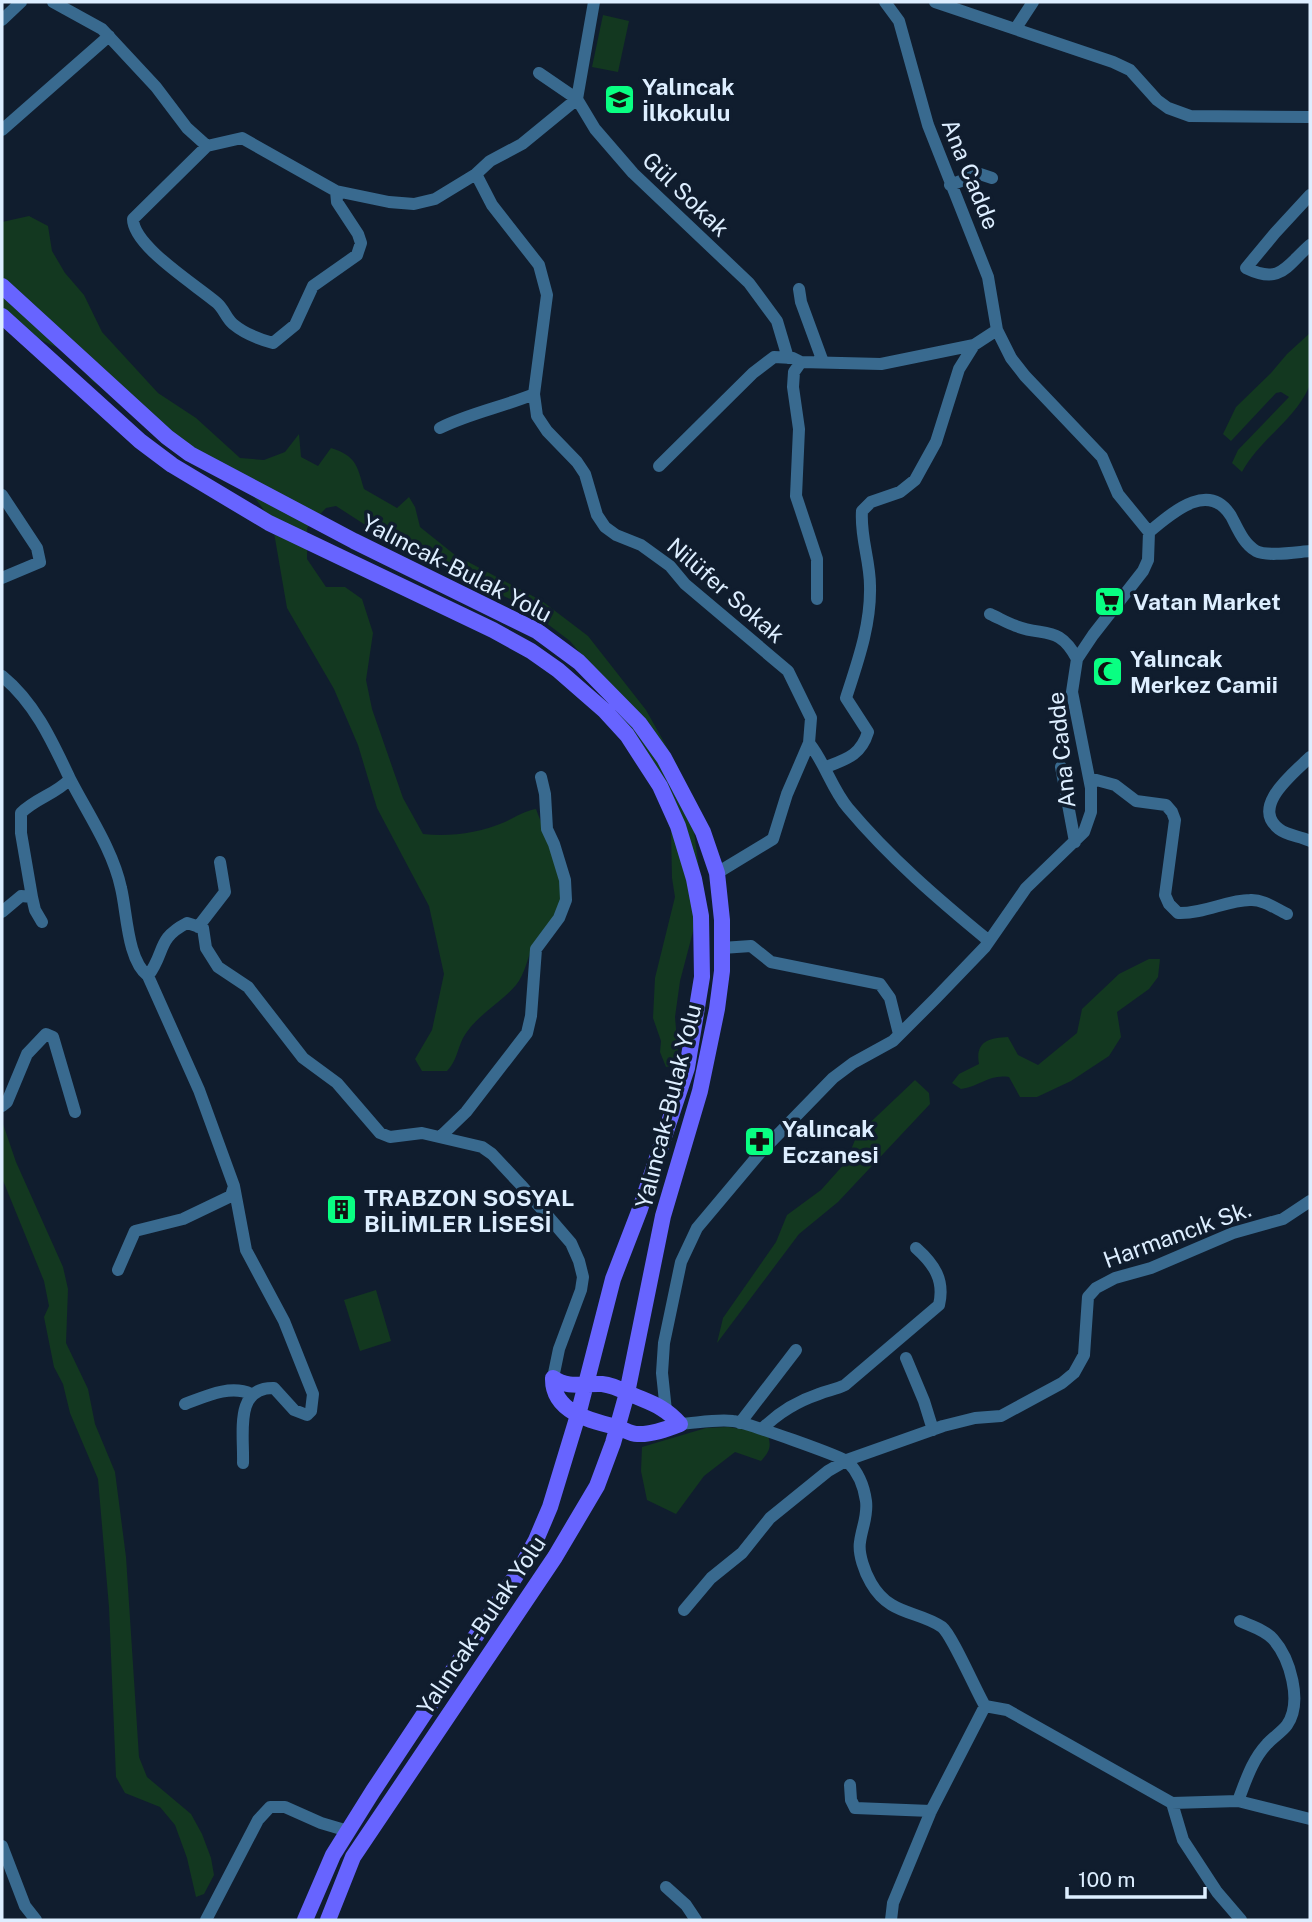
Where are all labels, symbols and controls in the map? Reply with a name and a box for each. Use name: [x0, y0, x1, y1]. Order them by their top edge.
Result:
place label: Yalıncak İlkokulu: [642, 73, 735, 126]
school or university icon: Yalıncak İlkokulu: [602, 82, 636, 116]
street label: Ana Cadde: [937, 115, 1005, 233]
street label: Gül Sokak: [637, 146, 735, 242]
street label: Yalıncak-Bulak Yolu: [358, 508, 556, 628]
street label: Nilüfer Sokak: [662, 532, 790, 648]
supermarket icon: Vatan Market: [1093, 584, 1127, 618]
place label: Vatan Market: [1133, 588, 1281, 615]
place label: Yalıncak Merkez Camii: [1130, 645, 1278, 698]
mosque icon: Yalıncak Merkez Camii: [1090, 654, 1124, 688]
street label: Ana Cadde: [1041, 691, 1081, 809]
street label: Yalıncak-Bulak Yolu: [630, 1001, 706, 1211]
place label: Yalıncak Eczanesi: [782, 1115, 879, 1168]
pharmacy icon: Yalıncak Eczanesi: [742, 1124, 776, 1158]
place label: TRABZON SOSYAL BİLİMLER LİSESİ: [364, 1184, 574, 1237]
building icon: TRABZON SOSYAL BİLİMLER LİSESİ: [324, 1193, 358, 1227]
street label: Harmancık Sk.: [1099, 1195, 1255, 1273]
street label: Yalıncak-Bulak Yolu: [411, 1531, 551, 1719]
scale bar: [1067, 1856, 1205, 1900]
text: 100 m: [1078, 1867, 1135, 1892]

